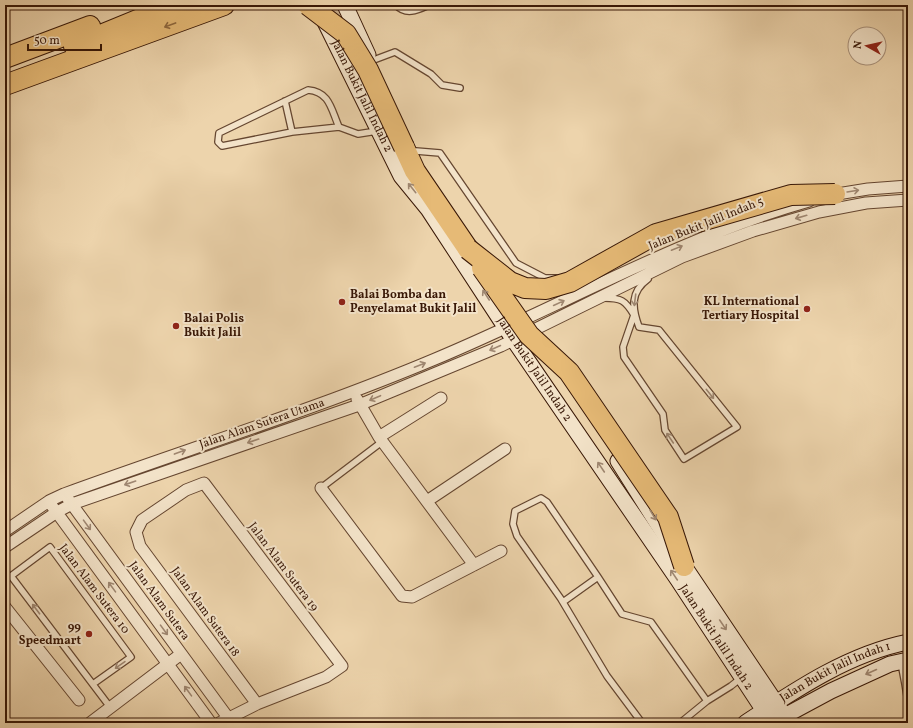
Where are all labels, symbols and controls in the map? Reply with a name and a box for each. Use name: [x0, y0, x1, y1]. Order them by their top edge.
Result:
one-way arrow: [164, 21, 176, 29]
scale bar: [28, 26, 101, 52]
north arrow: [847, 26, 887, 66]
text: 50 m: [34, 33, 60, 49]
street label: Jalan Bukit Jalil Indah 2: [327, 37, 396, 155]
text: N: [851, 40, 867, 50]
one-way arrow: [407, 183, 416, 194]
one-way arrow: [846, 187, 859, 195]
street label: Jalan Bukit Jalil Indah 5: [646, 194, 766, 254]
one-way arrow: [794, 214, 807, 221]
one-way arrow: [670, 244, 682, 252]
place label: Balai Bomba dan Penyelamat Bukit Jalil: [350, 287, 476, 317]
one-way arrow: [481, 290, 490, 301]
one-way arrow: [631, 293, 639, 306]
place label: KL International Tertiary Hospital: [702, 294, 799, 324]
marker: Balai Bomba dan Penyelamat Bukit Jalil: [337, 297, 347, 307]
one-way arrow: [552, 299, 564, 306]
marker: KL International Tertiary Hospital: [802, 304, 812, 314]
place label: Balai Polis Bukit Jalil: [184, 311, 244, 341]
street label: Jalan Bukit Jalil Indah 2: [493, 314, 575, 425]
marker: Balai Polis Bukit Jalil: [171, 321, 181, 331]
one-way arrow: [490, 345, 502, 352]
one-way arrow: [414, 360, 426, 368]
one-way arrow: [706, 388, 715, 399]
street label: Jalan Alam Sutera Utama: [197, 395, 327, 453]
one-way arrow: [370, 395, 382, 402]
one-way arrow: [666, 432, 674, 443]
one-way arrow: [246, 438, 259, 445]
one-way arrow: [173, 448, 186, 455]
one-way arrow: [597, 462, 605, 473]
one-way arrow: [124, 480, 136, 488]
one-way arrow: [650, 509, 658, 521]
street label: Jalan Alam Sutera 19: [244, 519, 322, 615]
one-way arrow: [83, 520, 91, 531]
street label: Jalan Alam Sutera 10: [55, 541, 133, 637]
street label: Jalan Alam Sutera: [125, 558, 193, 644]
street label: Jalan Alam Sutera 18: [167, 564, 243, 660]
one-way arrow: [670, 570, 678, 581]
one-way arrow: [108, 581, 116, 592]
street label: Jalan Bukit Jalil Indah 2: [675, 581, 756, 693]
one-way arrow: [31, 603, 40, 614]
place label: 99 Speedmart: [19, 619, 81, 649]
one-way arrow: [720, 619, 728, 631]
one-way arrow: [160, 624, 168, 635]
marker: 99 Speedmart: [84, 629, 94, 639]
street label: Jalan Bukit Jalil Indah 1: [777, 639, 892, 706]
one-way arrow: [115, 661, 126, 669]
one-way arrow: [866, 669, 878, 676]
one-way arrow: [184, 686, 193, 697]

